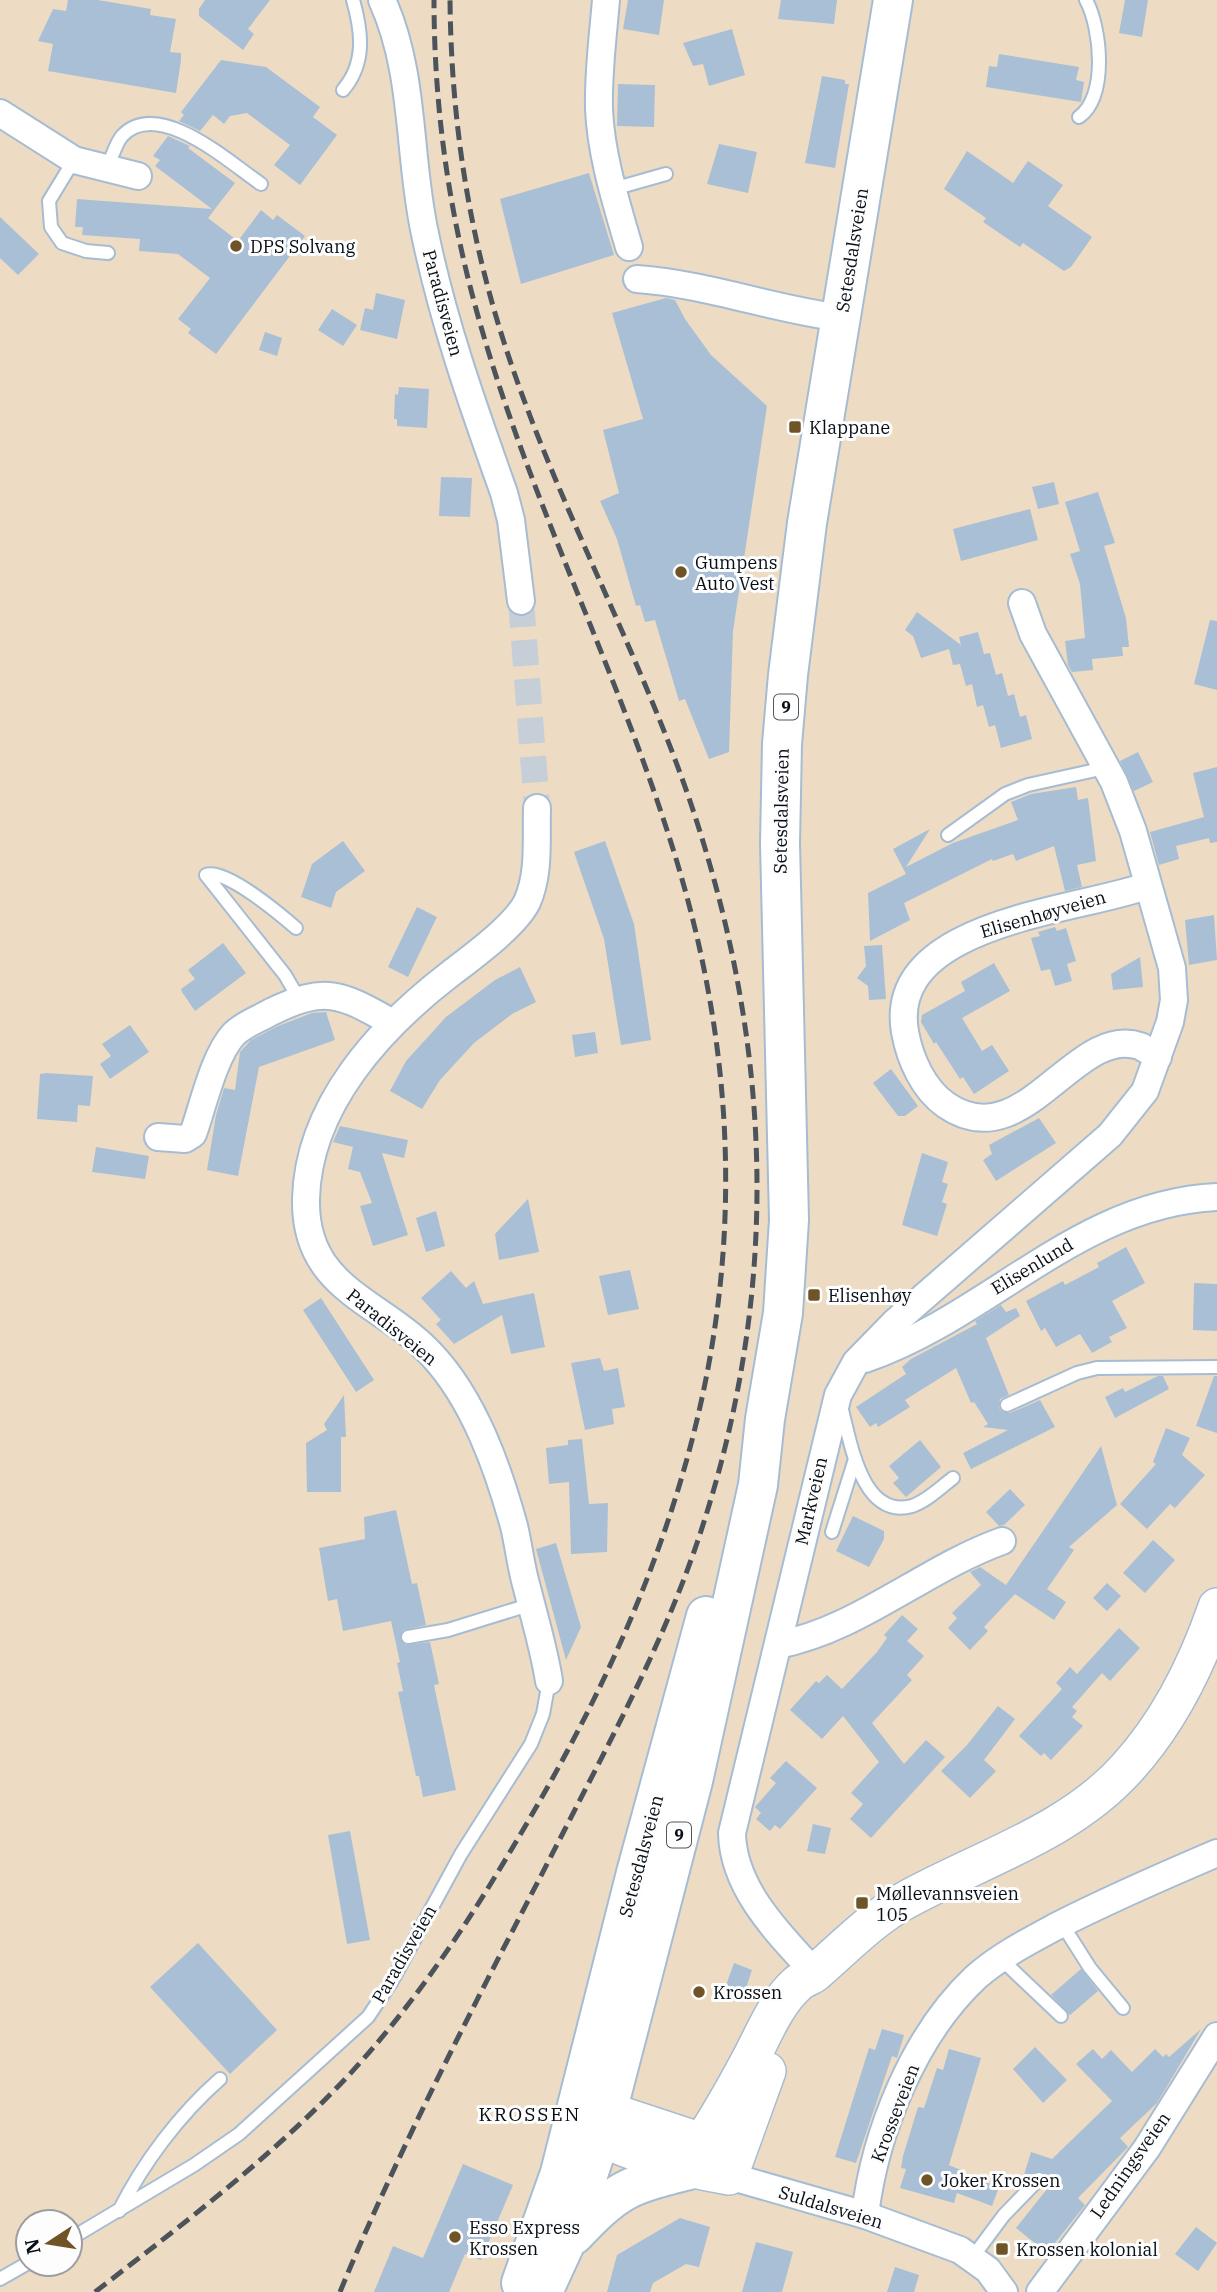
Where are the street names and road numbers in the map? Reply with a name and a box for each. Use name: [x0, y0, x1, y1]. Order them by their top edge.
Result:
street label: Setesdalsveien: [831, 186, 873, 314]
street label: Paradisveien: [418, 247, 468, 359]
road number: 9: [774, 694, 798, 720]
street label: Setesdalsveien: [768, 748, 794, 874]
street label: Elisenhøyveien: [977, 885, 1109, 943]
street label: Elisenlund: [987, 1233, 1077, 1299]
street label: Paradisveien: [342, 1284, 442, 1370]
street label: Markveien: [790, 1455, 832, 1547]
street label: Setesdalsveien: [614, 1792, 668, 1920]
road number: 9: [667, 1823, 691, 1848]
street label: Paradisveien: [367, 1901, 441, 2007]
street label: Krosseveien: [866, 2060, 924, 2166]
street label: Ledningsveien: [1085, 2107, 1175, 2223]
street label: Suldalsveien: [776, 2180, 886, 2234]

